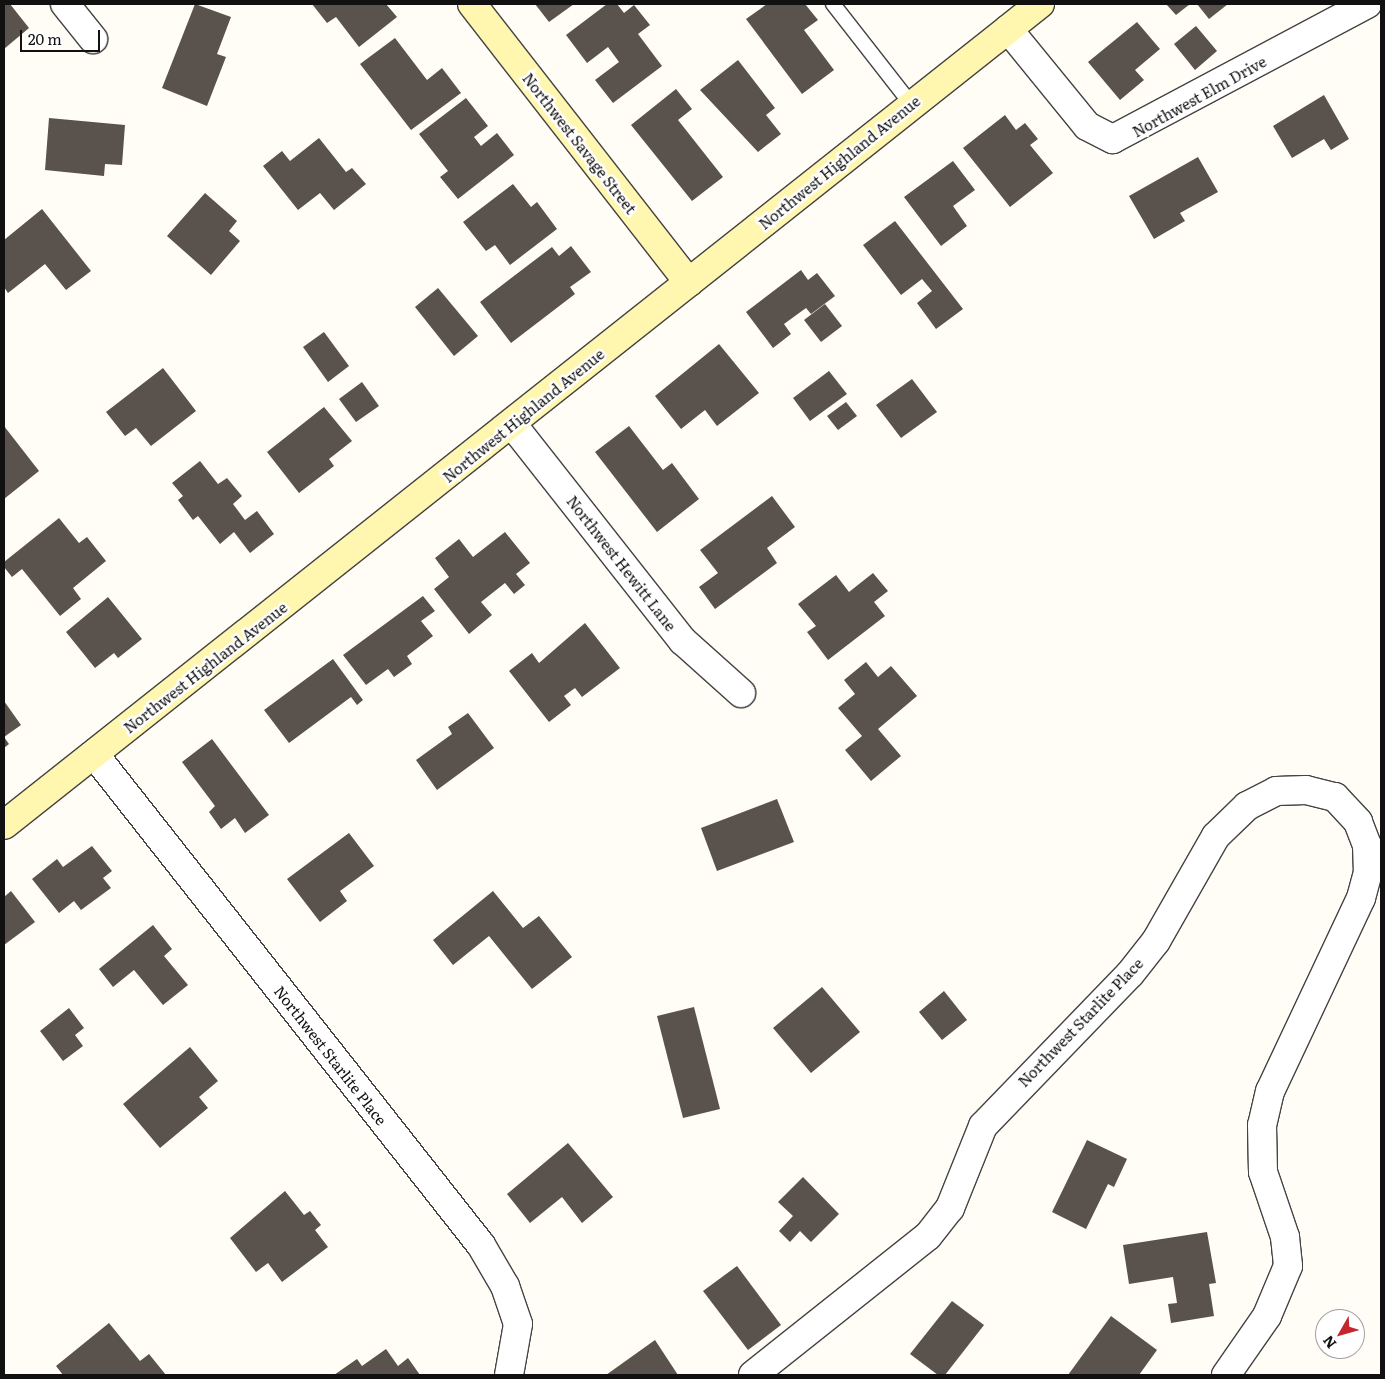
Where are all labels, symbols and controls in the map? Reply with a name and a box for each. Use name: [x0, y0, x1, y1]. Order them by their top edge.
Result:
scale bar: [22, 20, 102, 52]
text: 20 m: [28, 27, 62, 50]
street label: Northwest Elm Drive: [1129, 52, 1269, 140]
street label: Northwest Savage Street: [519, 69, 641, 217]
street label: Northwest Highland Avenue: [755, 91, 923, 233]
street label: Northwest Highland Avenue: [439, 344, 607, 486]
street label: Northwest Hewitt Lane: [564, 492, 680, 634]
street label: Northwest Highland Avenue: [120, 598, 290, 736]
street label: Northwest Starlite Place: [1014, 954, 1146, 1090]
street label: Northwest Starlite Place: [271, 982, 391, 1128]
north arrow: [1315, 1309, 1365, 1359]
text: N: [1317, 1332, 1340, 1353]

